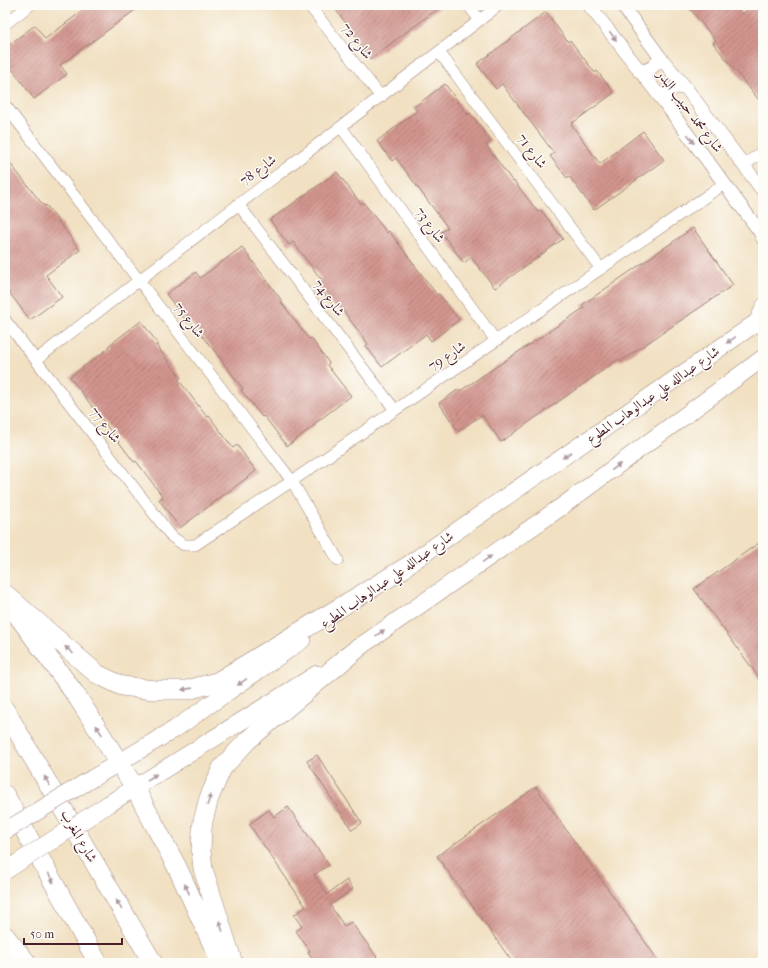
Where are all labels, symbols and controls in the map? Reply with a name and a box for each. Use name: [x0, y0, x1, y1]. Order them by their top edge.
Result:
street label: شارع 72: [335, 20, 376, 64]
one-way arrow: [608, 31, 616, 41]
street label: شارع محمد حبيب البدر: [650, 65, 727, 158]
street label: شارع 71: [511, 130, 551, 174]
one-way arrow: [687, 134, 696, 145]
street label: شارع 78: [236, 151, 281, 192]
street label: شارع 73: [409, 204, 449, 248]
street label: شارع 74: [307, 276, 348, 322]
street label: شارع 75: [168, 299, 208, 343]
one-way arrow: [726, 336, 736, 344]
street label: شارع 79: [425, 337, 471, 377]
street label: شارع عبدالله علي عبدالوهاب المطوع: [583, 343, 725, 451]
street label: شارع 77: [83, 404, 124, 448]
one-way arrow: [562, 451, 572, 459]
one-way arrow: [610, 463, 621, 471]
street label: شارع عبدالله علي عبدالوهاب المطوع: [317, 528, 459, 636]
one-way arrow: [482, 555, 492, 563]
one-way arrow: [375, 629, 386, 637]
one-way arrow: [64, 646, 74, 655]
one-way arrow: [237, 677, 248, 686]
one-way arrow: [181, 686, 193, 693]
one-way arrow: [95, 724, 102, 736]
one-way arrow: [147, 773, 157, 781]
one-way arrow: [43, 775, 50, 787]
one-way arrow: [206, 793, 212, 805]
street label: شارع المغرب: [54, 807, 101, 867]
one-way arrow: [48, 872, 54, 883]
one-way arrow: [184, 884, 190, 895]
one-way arrow: [116, 899, 123, 911]
scale bar: [24, 920, 122, 946]
one-way arrow: [218, 920, 224, 932]
text: 50 m: [30, 927, 54, 941]

